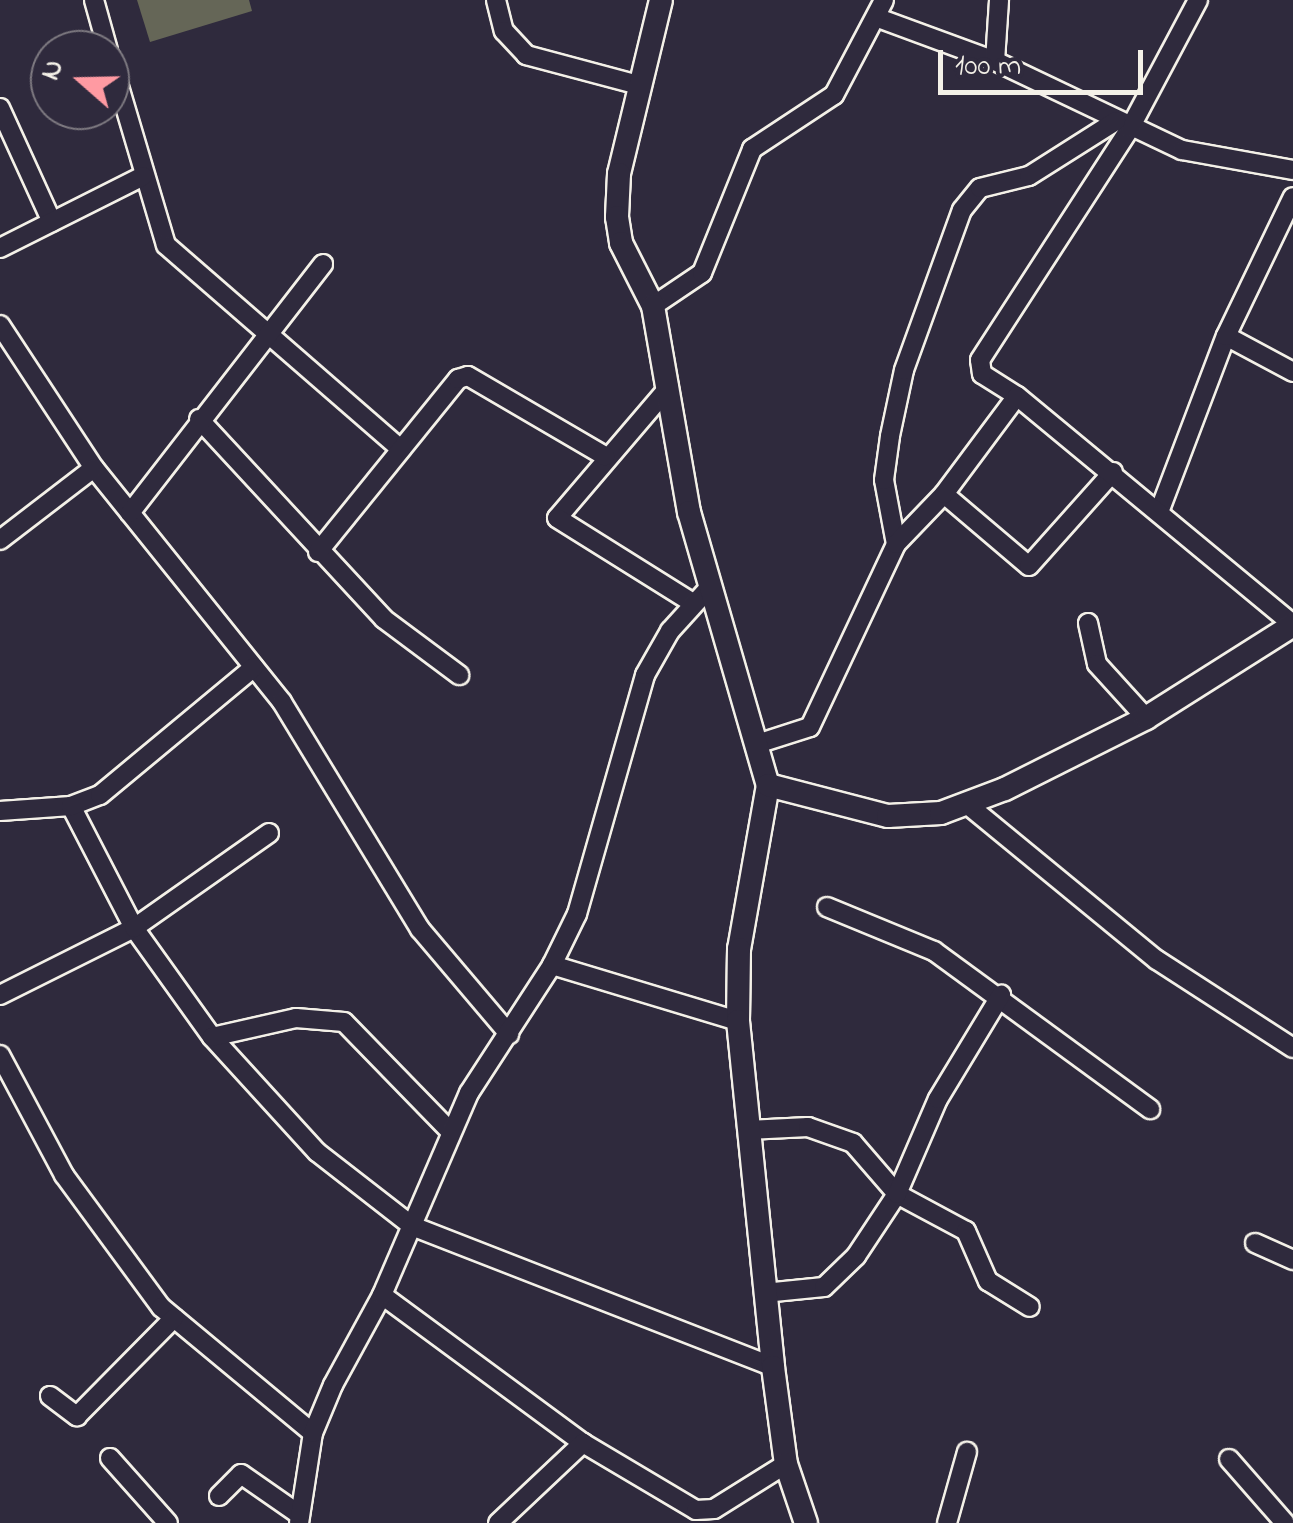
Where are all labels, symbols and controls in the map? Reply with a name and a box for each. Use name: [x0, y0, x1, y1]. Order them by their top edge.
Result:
north arrow: [30, 30, 130, 130]
scale bar: [943, 30, 1148, 92]
text: 100 m: [955, 45, 1021, 89]
text: N: [31, 54, 76, 86]

